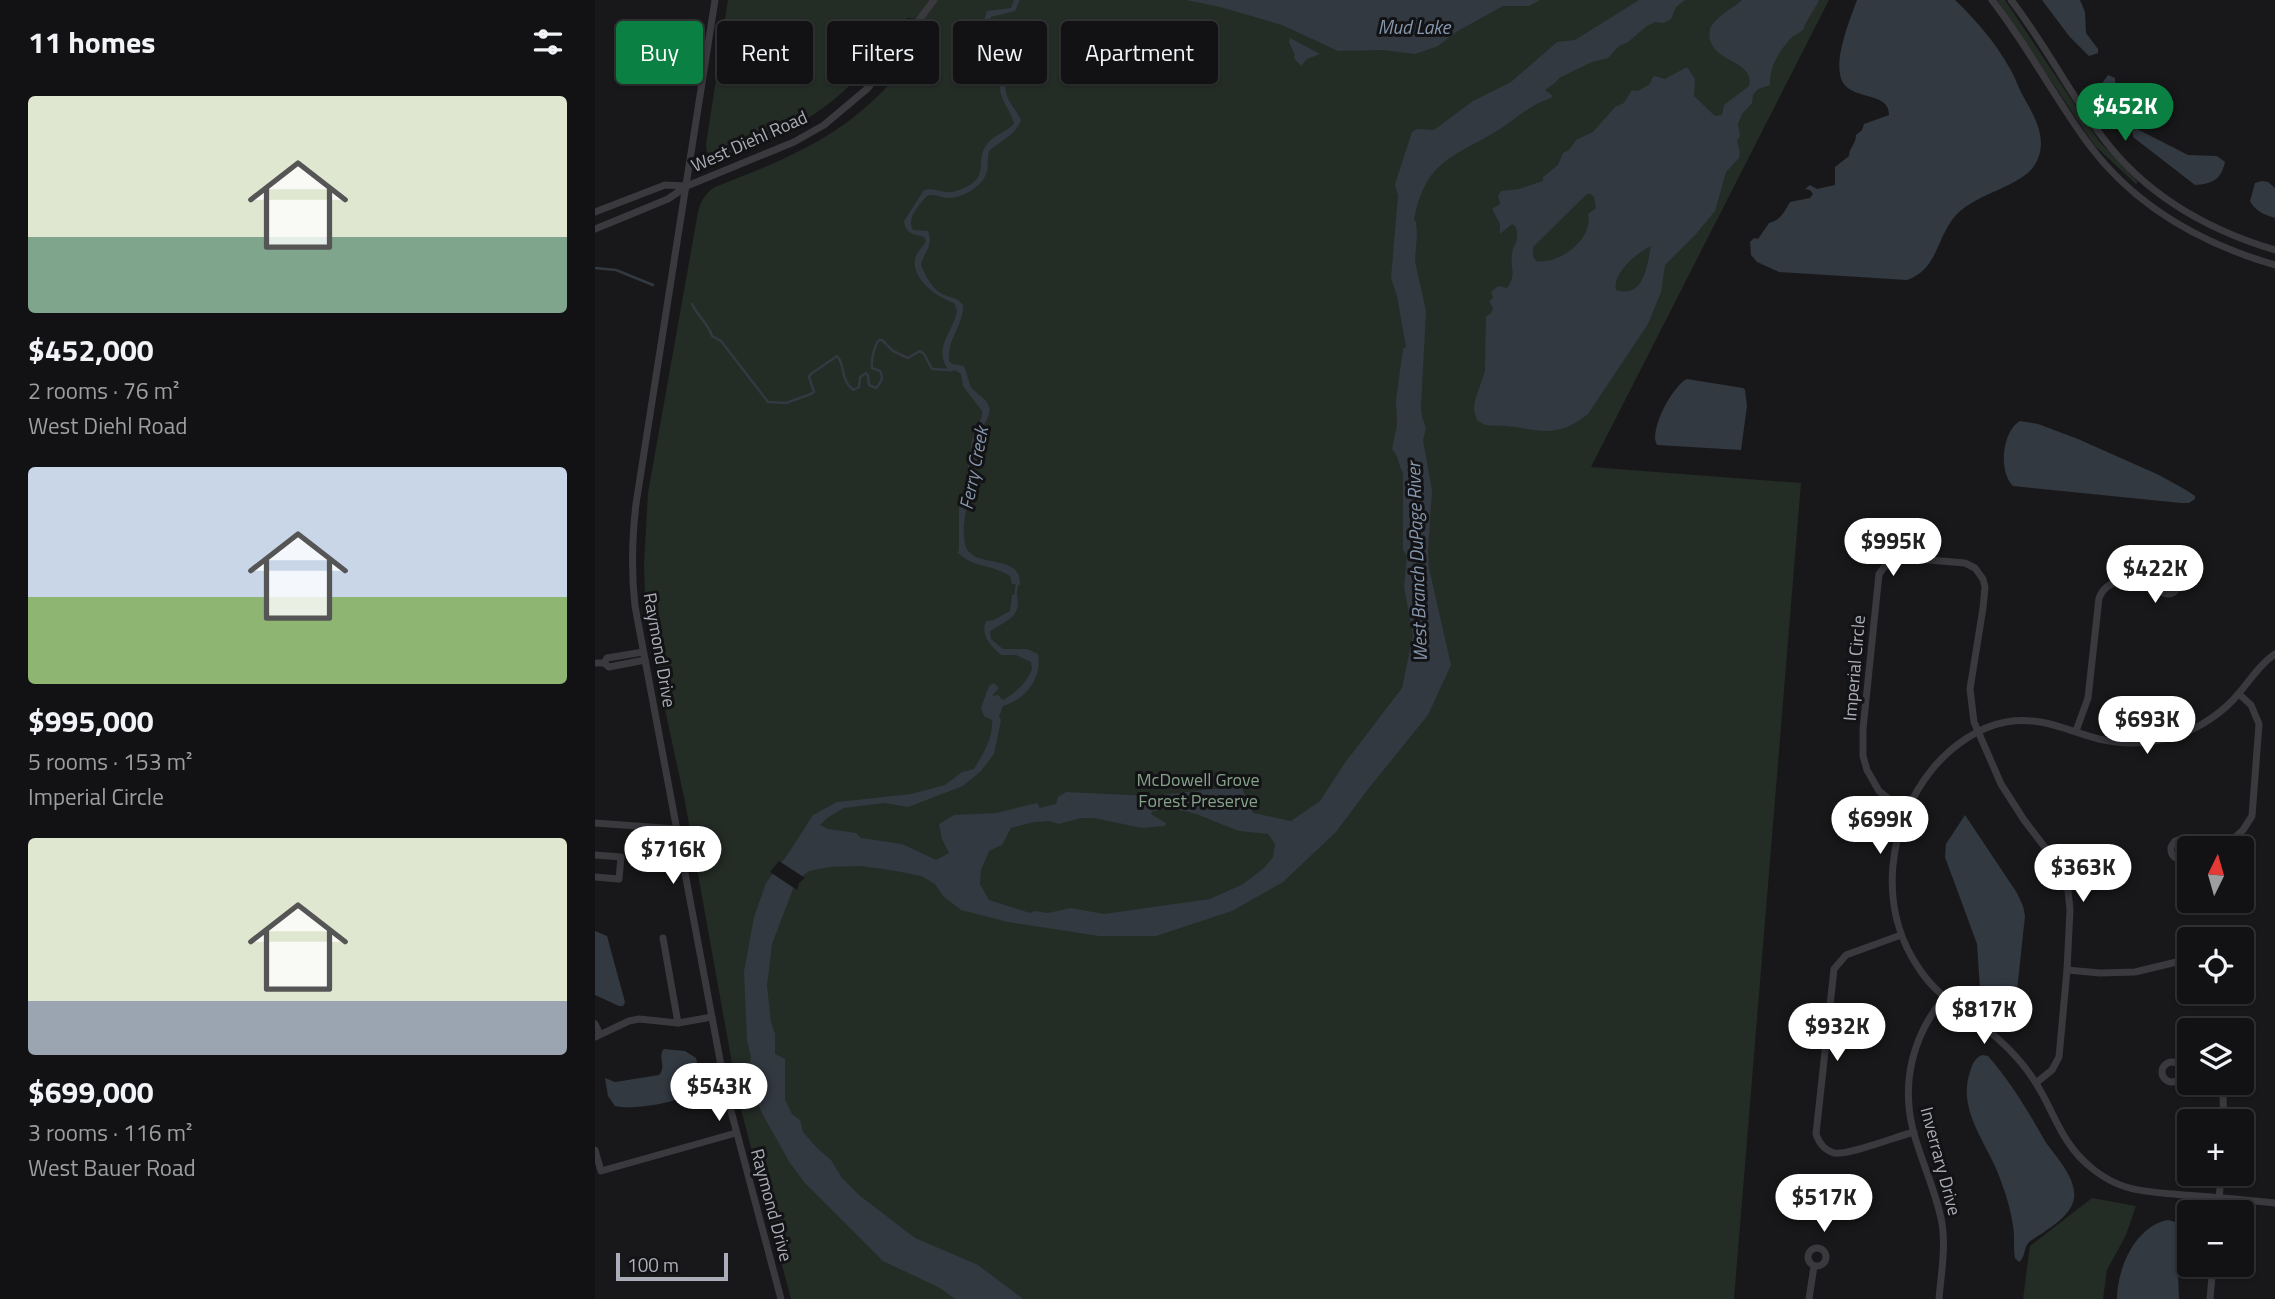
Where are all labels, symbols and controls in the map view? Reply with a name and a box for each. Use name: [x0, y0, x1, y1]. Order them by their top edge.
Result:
water label: Mud Lake: [1378, 12, 1451, 41]
text: 11 homes: [28, 19, 155, 65]
chip: Buy: [616, 21, 703, 84]
chip: Rent: [717, 21, 813, 84]
chip: Filters: [827, 21, 939, 84]
chip: New: [953, 21, 1047, 84]
chip: Apartment: [1061, 21, 1218, 84]
icon: filters: [529, 23, 567, 61]
pin: $452K: [2076, 83, 2174, 143]
text: $452K: [2092, 88, 2158, 123]
street label: West Diehl Road: [687, 103, 811, 179]
icon: home: [235, 142, 361, 268]
text: $452,000: [28, 327, 154, 373]
text: 2 rooms · 76 m²: [28, 373, 179, 408]
text: West Diehl Road: [28, 408, 187, 443]
water label: Ferry Creek: [951, 422, 996, 512]
water label: West Branch DuPage River: [1398, 460, 1434, 662]
icon: home: [235, 513, 361, 639]
pin: $995K: [1844, 518, 1942, 578]
text: $995K: [1860, 523, 1926, 558]
pin: $422K: [2106, 546, 2204, 605]
text: $422K: [2122, 550, 2188, 585]
street label: Raymond Drive: [637, 591, 683, 709]
street label: Imperial Circle: [1836, 614, 1872, 722]
pin: $693K: [2098, 696, 2196, 756]
text: $995,000: [28, 698, 154, 744]
text: $693K: [2114, 701, 2180, 736]
text: 5 rooms · 153 m²: [28, 744, 192, 779]
park label: McDowell Grove Forest Preserve: [1137, 766, 1259, 814]
text: Imperial Circle: [28, 779, 164, 814]
pin: $699K: [1831, 796, 1929, 856]
text: $699K: [1847, 801, 1913, 836]
pin: $716K: [624, 826, 722, 886]
text: $716K: [640, 831, 706, 866]
north arrow: [2177, 836, 2254, 914]
map controls: [2177, 836, 2254, 1277]
pin: $363K: [2034, 844, 2132, 904]
text: $363K: [2050, 849, 2116, 884]
icon: home: [235, 884, 361, 1010]
button: locate: [2177, 927, 2254, 1004]
pin: $817K: [1935, 986, 2033, 1046]
text: $817K: [1951, 991, 2017, 1026]
pin: $932K: [1788, 1004, 1886, 1063]
text: $932K: [1804, 1008, 1870, 1043]
button: layers: [2177, 1018, 2254, 1095]
pin: $543K: [670, 1064, 768, 1123]
text: $543K: [686, 1068, 752, 1103]
text: $699,000: [28, 1069, 154, 1115]
street label: Inverrary Drive: [1914, 1104, 1968, 1218]
button: +: [2177, 1109, 2254, 1186]
text: 3 rooms · 116 m²: [28, 1115, 192, 1150]
street label: Raymond Drive: [744, 1146, 800, 1264]
text: West Bauer Road: [28, 1150, 196, 1185]
pin: $517K: [1775, 1174, 1873, 1234]
text: $517K: [1791, 1179, 1857, 1214]
button: −: [2177, 1200, 2254, 1277]
scale bar: [616, 1250, 728, 1282]
text: 100 m: [627, 1250, 679, 1279]

